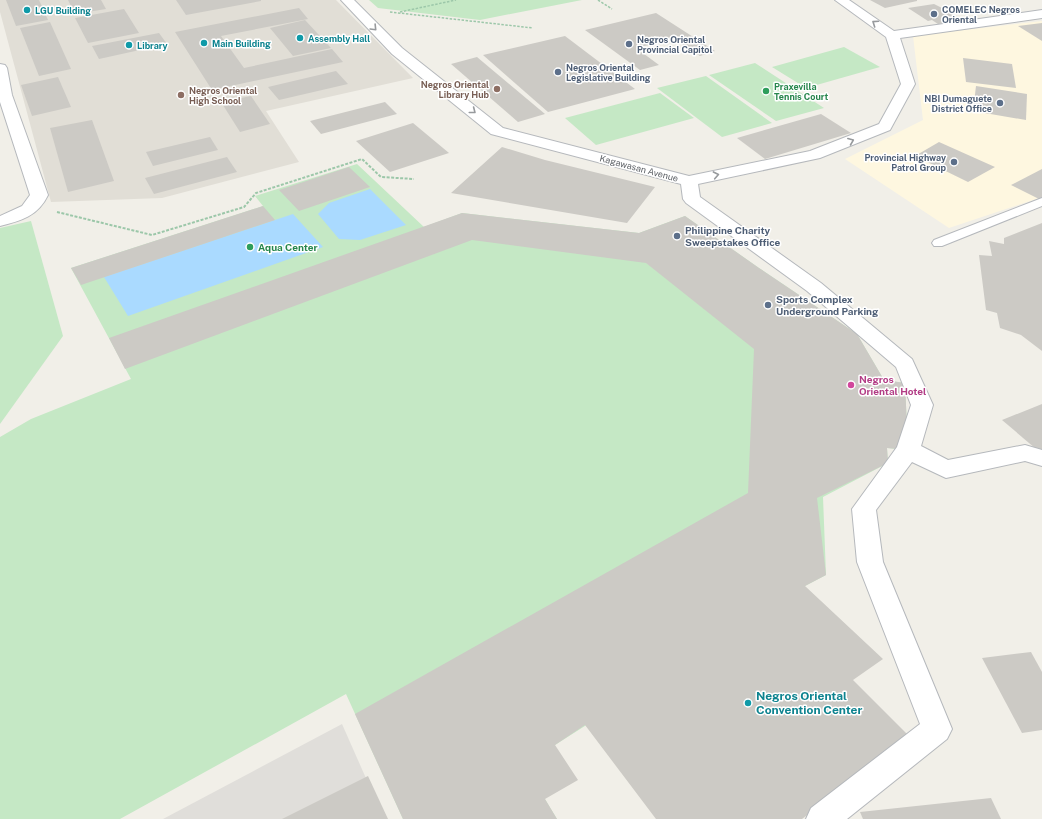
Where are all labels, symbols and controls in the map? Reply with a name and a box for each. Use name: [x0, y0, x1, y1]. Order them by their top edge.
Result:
place label: COMELEC Negros Oriental: [942, 4, 1020, 25]
marker: LGU Building: [22, 5, 32, 15]
place label: LGU Building: [35, 5, 91, 16]
marker: COMELEC Negros Oriental: [929, 9, 939, 19]
one-way arrow: [872, 21, 879, 28]
one-way arrow: [369, 23, 377, 31]
marker: Assembly Hall: [295, 33, 305, 43]
place label: Assembly Hall: [308, 33, 370, 44]
place label: Negros Oriental Provincial Capitol: [637, 34, 713, 55]
marker: Main Building: [199, 38, 209, 48]
place label: Main Building: [212, 38, 271, 49]
marker: Negros Oriental Provincial Capitol: [624, 39, 634, 49]
marker: Library: [124, 40, 134, 50]
place label: Library: [137, 40, 168, 51]
place label: Negros Oriental Legislative Building: [566, 62, 651, 83]
marker: Negros Oriental Legislative Building: [553, 67, 563, 77]
place label: Negros Oriental Library Hub: [421, 79, 490, 100]
place label: Praxevilla Tennis Court: [774, 81, 829, 102]
marker: Negros Oriental Library Hub: [492, 84, 502, 94]
place label: Negros Oriental High School: [189, 85, 257, 106]
marker: Praxevilla Tennis Court: [761, 86, 771, 96]
marker: Negros Oriental High School: [176, 90, 186, 100]
place label: NBI Dumaguete District Office: [924, 93, 992, 114]
marker: NBI Dumaguete District Office: [995, 98, 1005, 108]
one-way arrow: [469, 107, 476, 114]
one-way arrow: [847, 138, 854, 146]
street label: Kagawasan Avenue: [598, 152, 680, 184]
place label: Provincial Highway Patrol Group: [864, 152, 947, 173]
marker: Provincial Highway Patrol Group: [949, 157, 959, 167]
one-way arrow: [712, 172, 719, 180]
place label: Philippine Charity Sweepstakes Office: [685, 224, 781, 248]
marker: Philippine Charity Sweepstakes Office: [672, 231, 682, 241]
place label: Aqua Center: [258, 241, 318, 253]
marker: Aqua Center: [245, 242, 255, 252]
place label: Sports Complex Underground Parking: [776, 293, 879, 317]
marker: Sports Complex Underground Parking: [763, 300, 773, 310]
place label: Negros Oriental Hotel: [859, 373, 926, 397]
marker: Negros Oriental Hotel: [846, 380, 856, 390]
place label: Negros Oriental Convention Center: [756, 689, 862, 717]
marker: Negros Oriental Convention Center: [743, 698, 753, 708]

